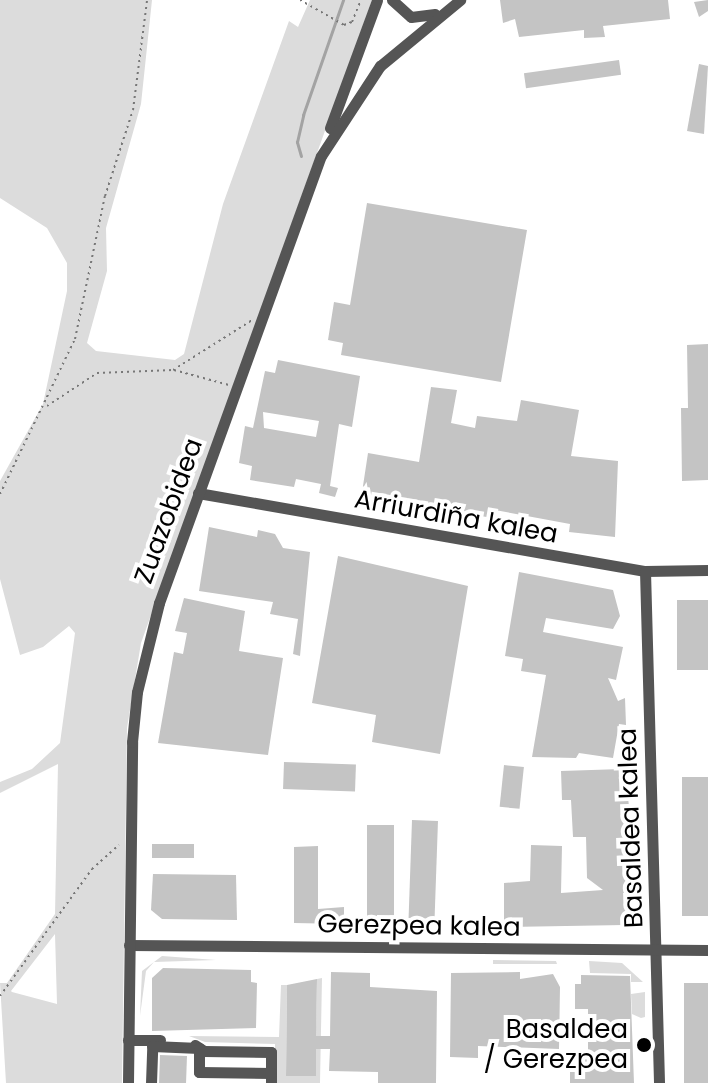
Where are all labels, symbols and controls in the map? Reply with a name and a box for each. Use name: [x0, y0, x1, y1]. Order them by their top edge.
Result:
street label: Zuazobidea: [128, 434, 210, 588]
street label: Arriurdiña kalea: [352, 484, 560, 550]
street label: Basaldea kalea: [612, 727, 650, 929]
street label: Gerezpea kalea: [317, 909, 521, 943]
place label: Basaldea / Gerezpea: [483, 1014, 628, 1076]
marker: Basaldea / Gerezpea: [635, 1036, 653, 1054]

